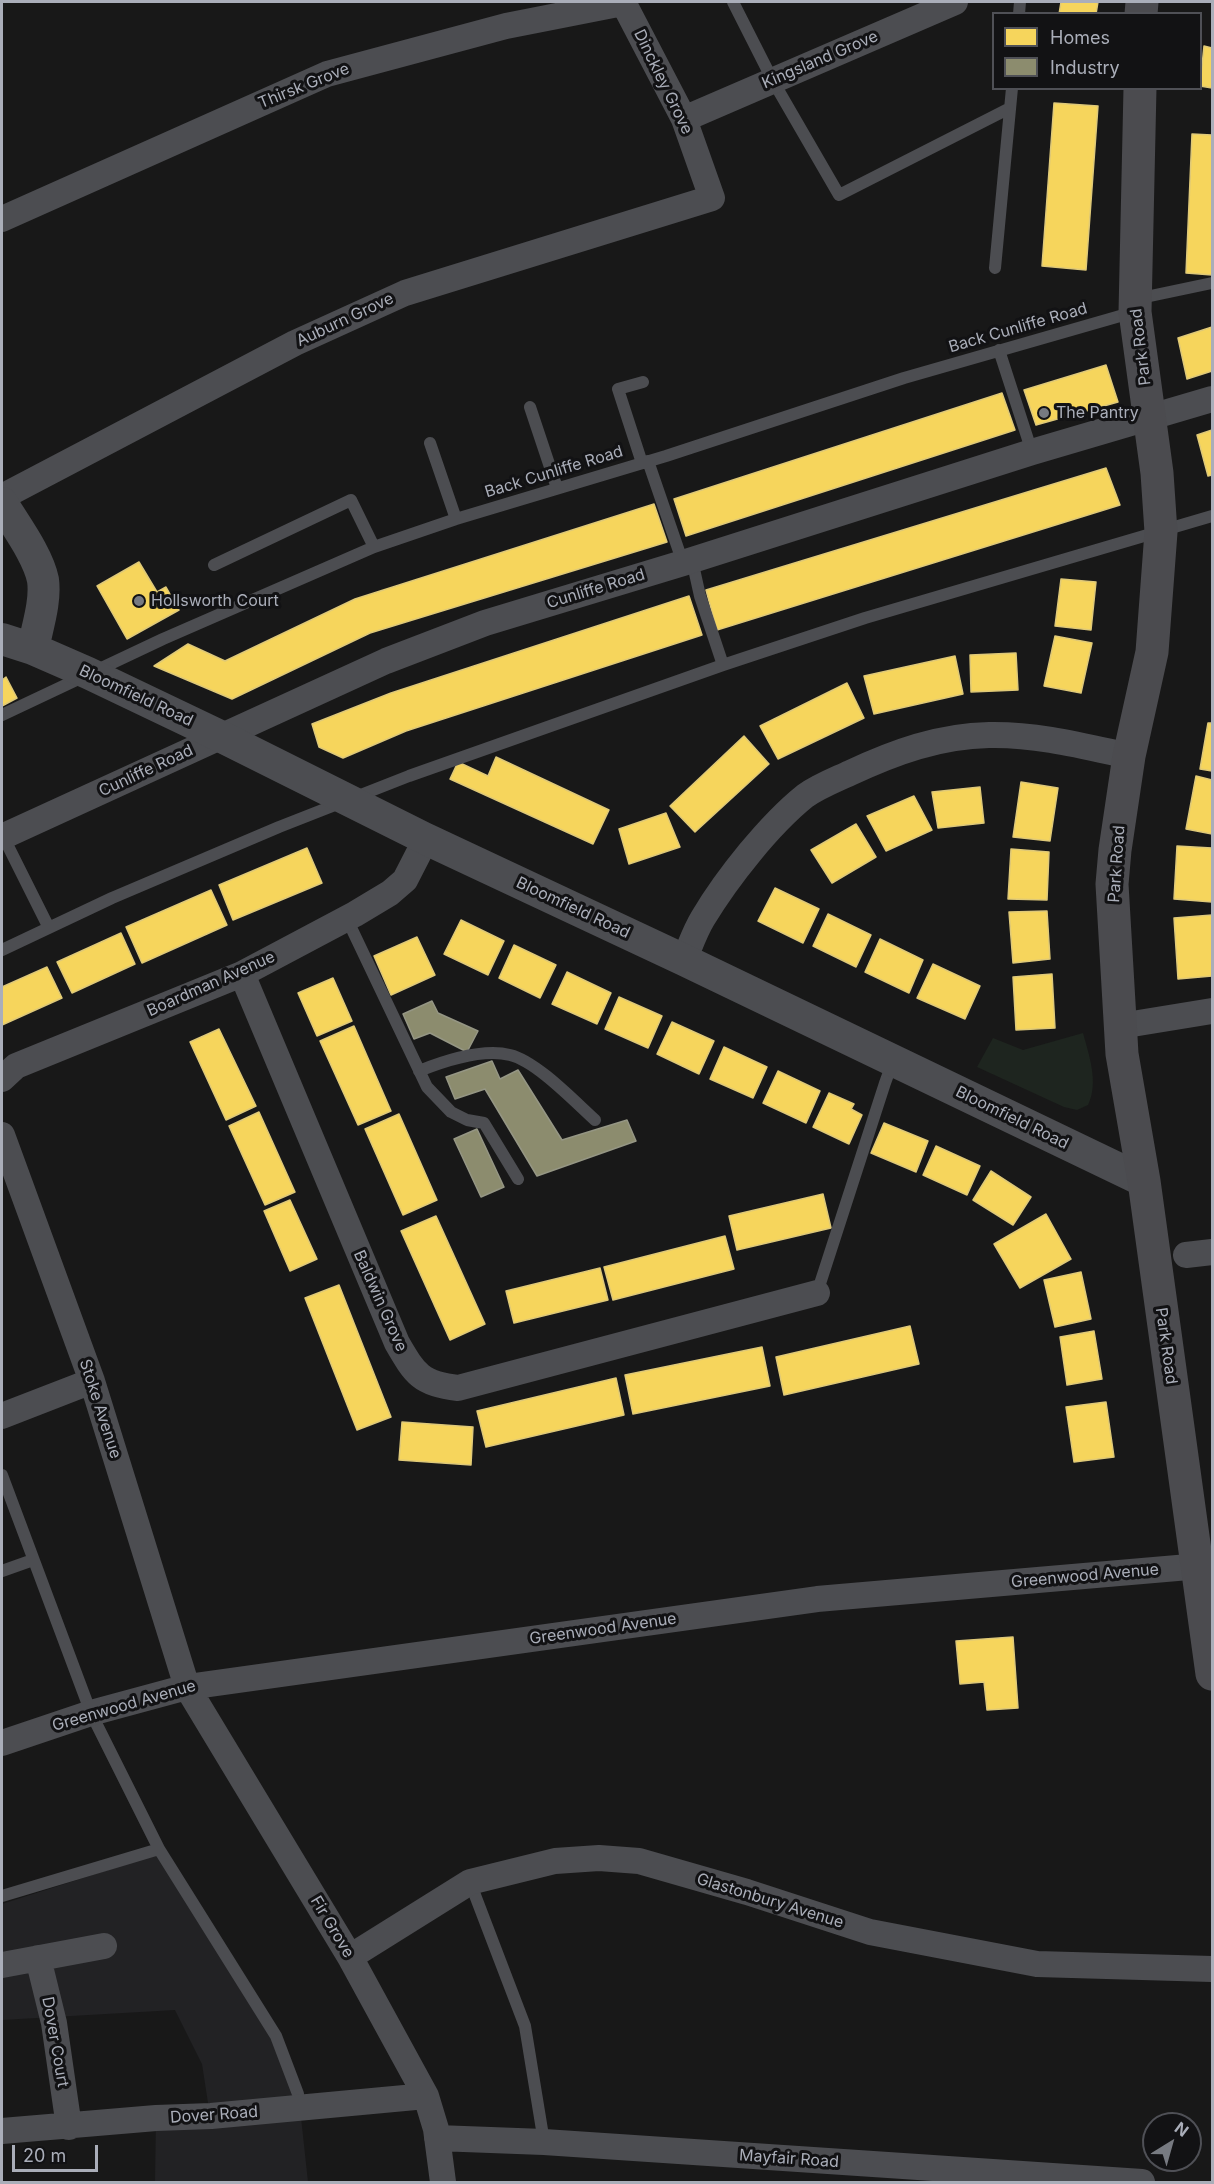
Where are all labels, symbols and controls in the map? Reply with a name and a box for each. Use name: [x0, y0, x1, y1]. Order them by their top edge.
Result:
legend: [992, 12, 1202, 90]
street label: Dinckley Grove: [629, 26, 697, 138]
street label: Kingsland Grove: [759, 27, 881, 93]
text: Homes: [1050, 27, 1110, 48]
text: Industry: [1050, 57, 1120, 78]
street label: Thirsk Grove: [256, 59, 352, 113]
street label: Auburn Grove: [293, 289, 397, 351]
street label: Back Cunliffe Road: [946, 299, 1090, 357]
street label: Park Road: [1127, 307, 1155, 387]
place label: The Pantry: [1056, 403, 1139, 423]
marker: The Pantry: [1037, 406, 1051, 420]
street label: Back Cunliffe Road: [483, 442, 625, 502]
street label: Cunliffe Road: [545, 565, 647, 613]
place label: Hollsworth Court: [151, 591, 279, 611]
marker: Hollsworth Court: [132, 594, 146, 608]
street label: Bloomfield Road: [76, 661, 196, 731]
street label: Cunliffe Road: [96, 741, 196, 801]
street label: Park Road: [1105, 825, 1129, 903]
street label: Bloomfield Road: [513, 873, 633, 943]
street label: Boardman Avenue: [144, 947, 278, 1021]
street label: Bloomfield Road: [952, 1082, 1072, 1154]
street label: Baldwin Grove: [349, 1247, 411, 1355]
street label: Park Road: [1151, 1306, 1181, 1386]
street label: Stoke Avenue: [75, 1357, 125, 1461]
street label: Greenwood Avenue: [1010, 1560, 1160, 1592]
street label: Greenwood Avenue: [528, 1609, 678, 1649]
street label: Greenwood Avenue: [50, 1676, 198, 1736]
street label: Glastonbury Avenue: [694, 1870, 846, 1932]
street label: Fir Grove: [306, 1893, 358, 1961]
street label: Dover Court: [38, 1995, 72, 2089]
street label: Dover Road: [169, 2102, 259, 2128]
north arrow: [1142, 2112, 1202, 2172]
text: N: [1171, 2118, 1193, 2141]
scale bar: [15, 2133, 100, 2171]
text: 20 m: [23, 2145, 66, 2166]
street label: Mayfair Road: [738, 2146, 840, 2172]

